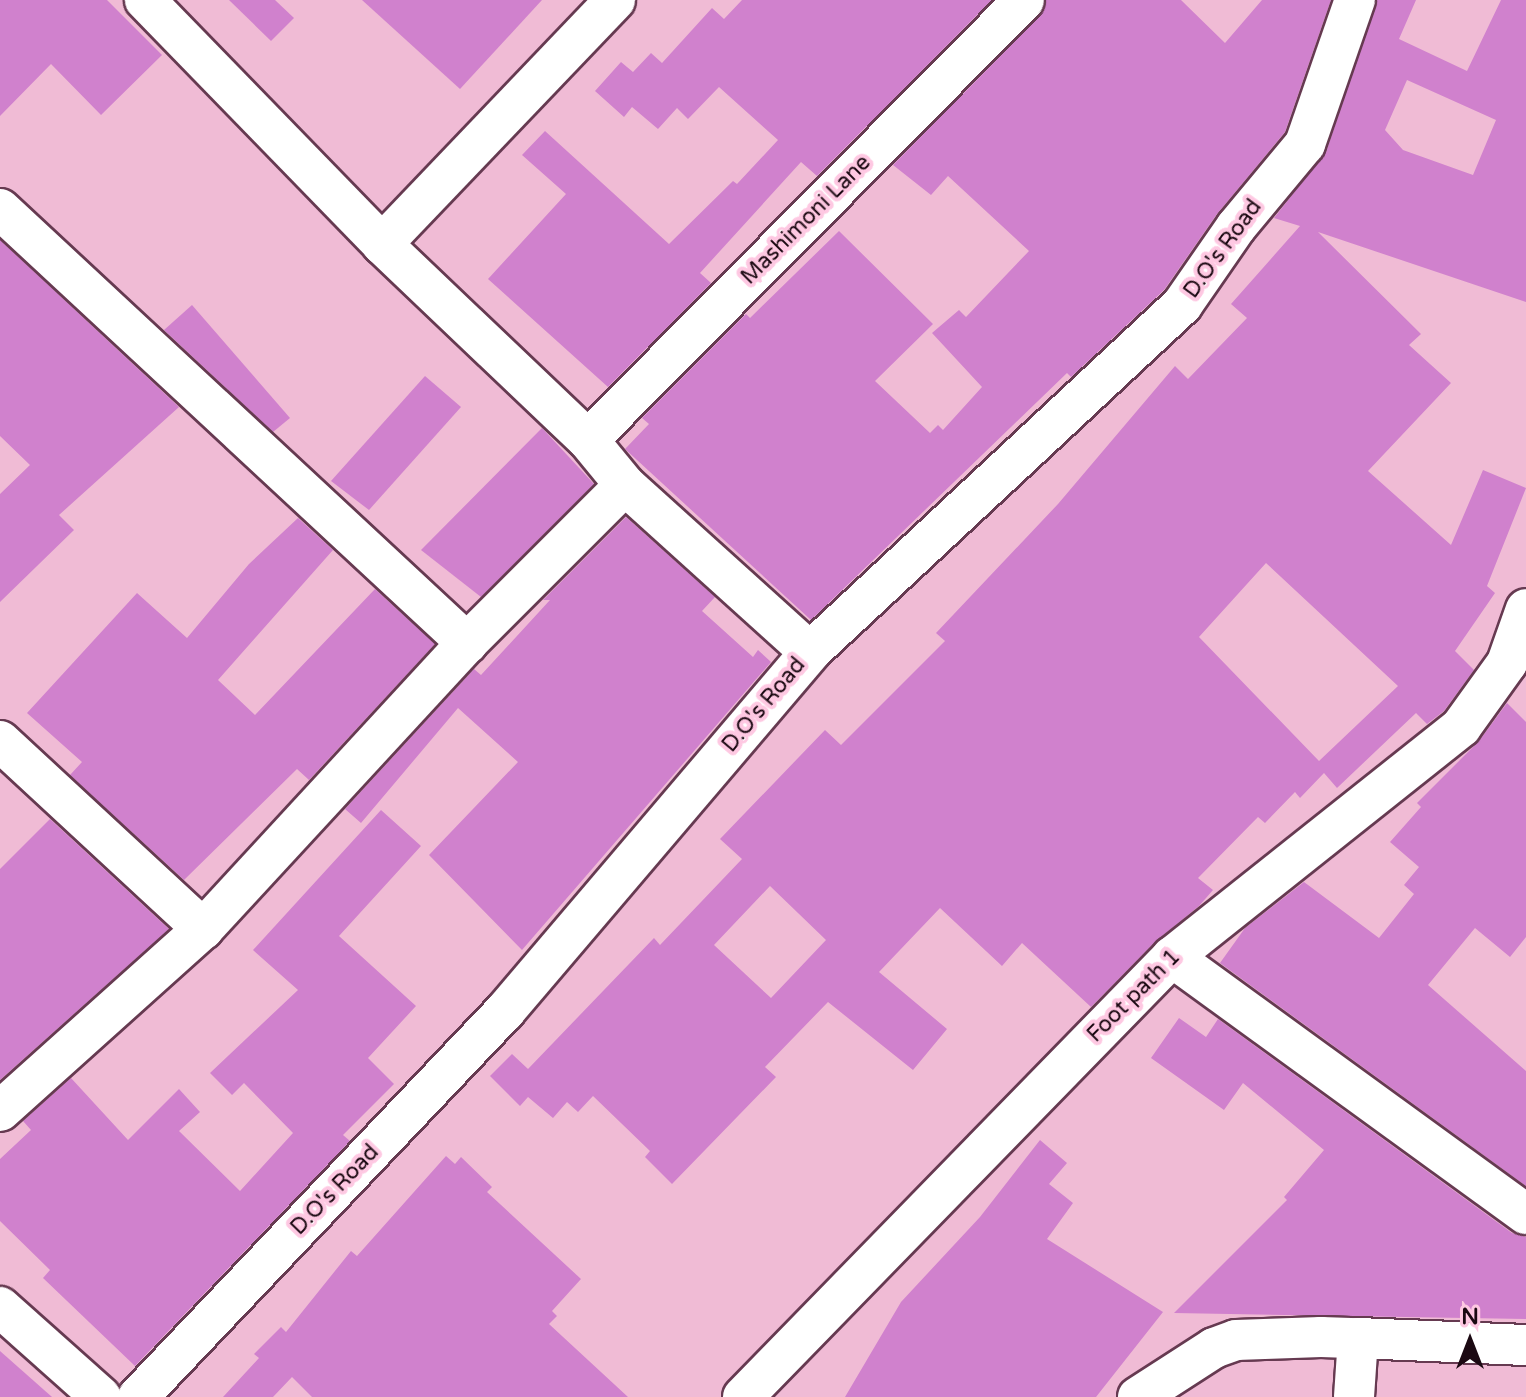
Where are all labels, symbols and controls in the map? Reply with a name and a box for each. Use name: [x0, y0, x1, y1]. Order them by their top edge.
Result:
street label: Mashimoni Lane: [736, 150, 876, 290]
street label: D.O's Road: [1178, 195, 1268, 303]
street label: D.O's Road: [717, 652, 811, 758]
street label: Foot path 1: [1082, 944, 1186, 1048]
street label: D.O's Road: [285, 1139, 385, 1241]
north arrow: [1430, 1301, 1510, 1381]
text: N: [1461, 1304, 1479, 1330]

